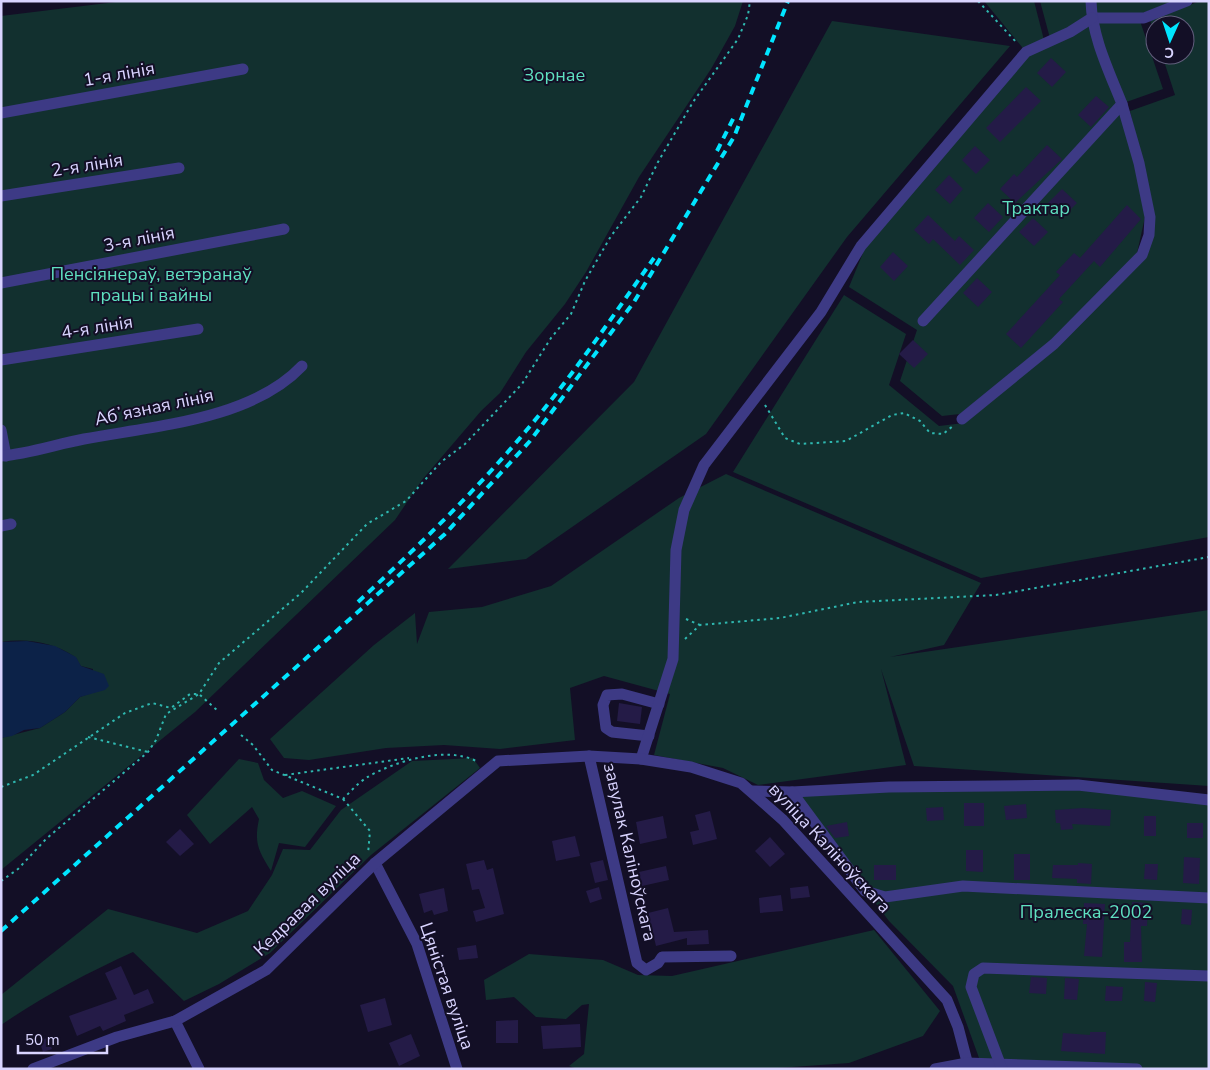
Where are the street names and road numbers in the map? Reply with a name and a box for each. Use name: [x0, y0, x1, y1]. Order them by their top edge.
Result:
street label: 1-я лінія: [81, 56, 157, 92]
street label: 2-я лінія: [50, 148, 124, 182]
street label: 3-я лінія: [101, 220, 177, 258]
street label: 4-я лінія: [60, 310, 134, 344]
street label: Абʼязная лінія: [92, 383, 216, 431]
street label: завулак Каліноўскага: [598, 760, 662, 944]
street label: вуліца Каліноўскага: [763, 778, 897, 918]
street label: Кедравая вуліца: [248, 847, 366, 961]
street label: Цяністая вуліца: [414, 919, 480, 1053]

